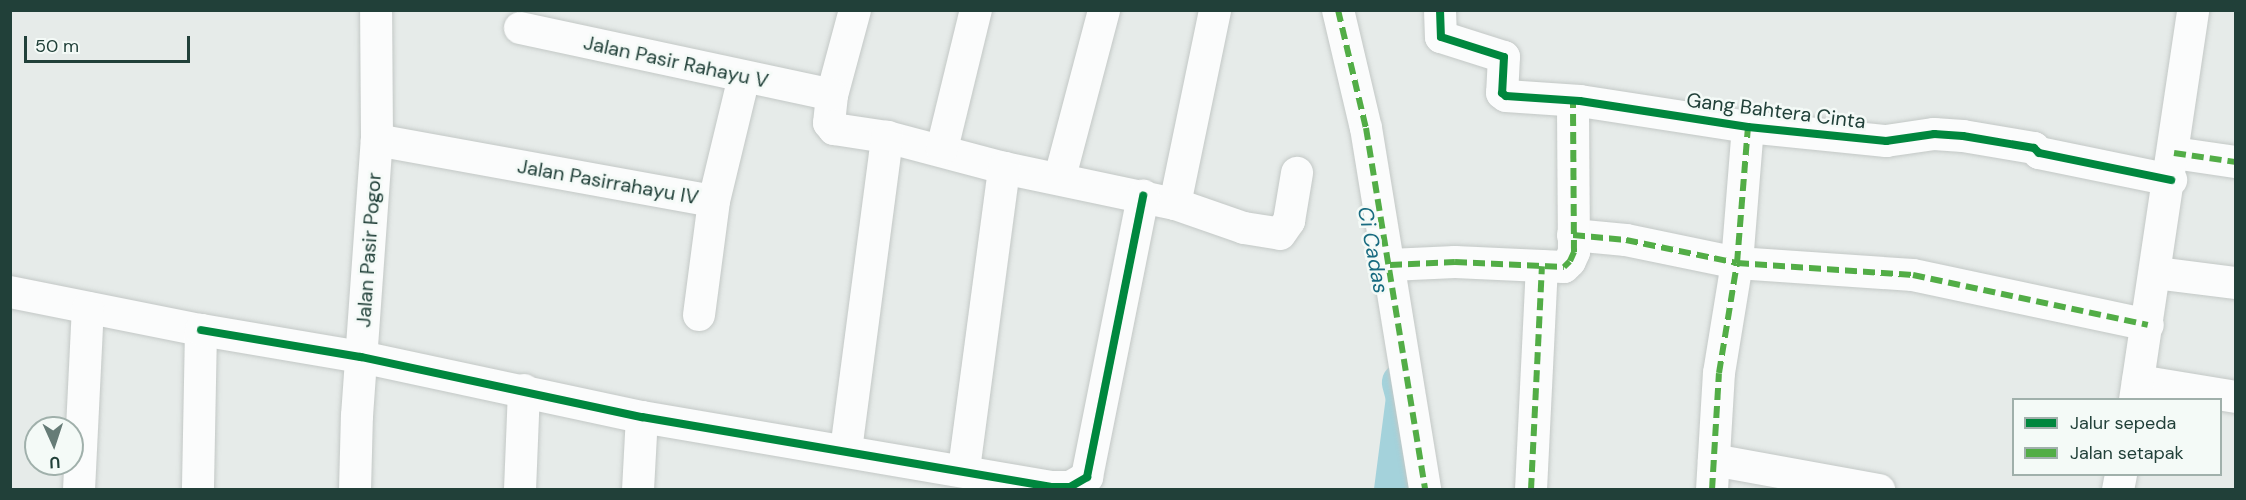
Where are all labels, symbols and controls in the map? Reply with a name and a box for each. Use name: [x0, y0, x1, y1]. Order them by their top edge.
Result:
scale bar: [27, 24, 194, 62]
street label: Jalan Pasir Rahayu V: [581, 31, 771, 93]
text: 50 m: [35, 34, 79, 58]
street label: Gang Bahtera Cinta: [1685, 88, 1867, 134]
street label: Jalan Pasirrahayu IV: [516, 154, 700, 210]
street label: Jalan Pasir Pogor: [352, 172, 386, 328]
water label: Ci Cadas: [1352, 204, 1394, 296]
legend: [2012, 398, 2222, 476]
text: Jalur sepeda: [2070, 411, 2176, 435]
north arrow: [24, 416, 84, 476]
text: Jalan setapak: [2070, 441, 2184, 465]
text: U: [49, 452, 61, 473]

